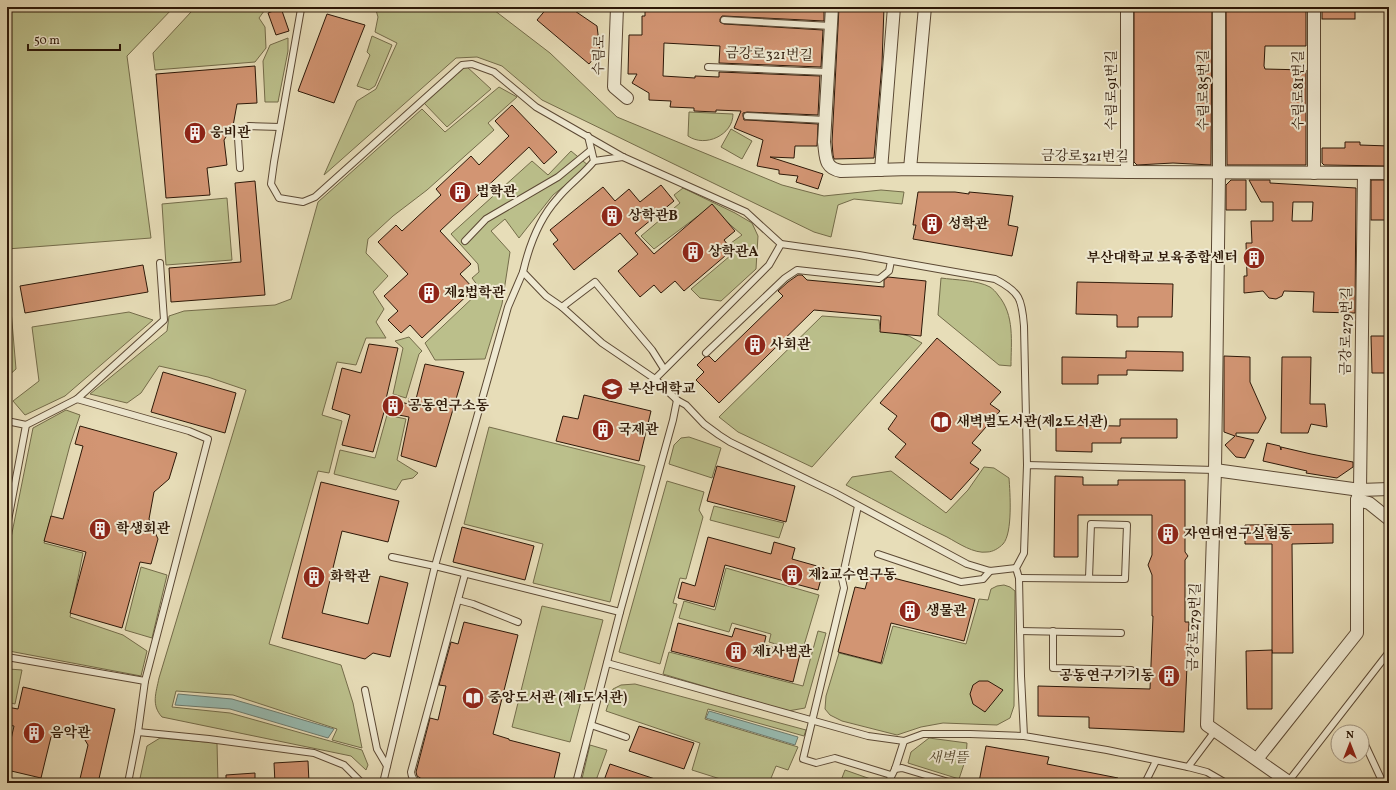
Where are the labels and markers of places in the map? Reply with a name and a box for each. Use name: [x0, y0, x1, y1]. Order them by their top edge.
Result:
building icon: 웅비관: [182, 120, 208, 146]
place label: 웅비관: [210, 124, 251, 143]
building icon: 법학관: [447, 179, 473, 205]
place label: 법학관: [476, 183, 517, 202]
building icon: 상학관B: [599, 203, 625, 229]
place label: 상학관B: [628, 207, 678, 226]
building icon: 성학관: [919, 211, 945, 237]
place label: 성학관: [948, 215, 989, 234]
building icon: 상학관A: [680, 239, 706, 265]
place label: 상학관A: [708, 243, 759, 262]
building icon: 부산대학교 보육종합센터: [1241, 245, 1267, 271]
place label: 부산대학교 보육종합센터: [1086, 249, 1238, 268]
building icon: 제2법학관: [416, 280, 442, 306]
place label: 제2법학관: [444, 284, 506, 303]
building icon: 사회관: [742, 332, 768, 358]
place label: 사회관: [770, 336, 811, 355]
school or university icon: 부산대학교: [599, 376, 625, 402]
place label: 부산대학교: [628, 380, 696, 399]
building icon: 공동연구소동: [380, 393, 406, 419]
place label: 공동연구소동: [408, 397, 490, 416]
library icon: 새벽벌도서관(제2도서관): [928, 409, 954, 435]
place label: 새벽벌도서관(제2도서관): [956, 413, 1108, 432]
building icon: 국제관: [590, 417, 616, 443]
place label: 국제관: [618, 421, 659, 440]
building icon: 학생회관: [87, 516, 113, 542]
place label: 학생회관: [116, 520, 171, 539]
building icon: 자연대연구실험동: [1155, 521, 1181, 547]
place label: 자연대연구실험동: [1184, 525, 1293, 544]
building icon: 제2교수연구동: [779, 562, 805, 588]
building icon: 화학관: [301, 564, 327, 590]
place label: 제2교수연구동: [808, 566, 897, 585]
place label: 화학관: [330, 568, 371, 587]
building icon: 생물관: [897, 598, 923, 624]
place label: 생물관: [926, 602, 967, 621]
building icon: 제1사범관: [723, 639, 749, 665]
place label: 제1사범관: [752, 643, 812, 662]
building icon: 공동연구기기동: [1156, 663, 1182, 689]
place label: 공동연구기기동: [1059, 667, 1154, 686]
library icon: 중앙도서관 (제1도서관): [460, 685, 486, 711]
place label: 중앙도서관 (제1도서관): [488, 689, 628, 708]
building icon: 음악관: [21, 720, 47, 746]
place label: 음악관: [50, 724, 91, 743]

